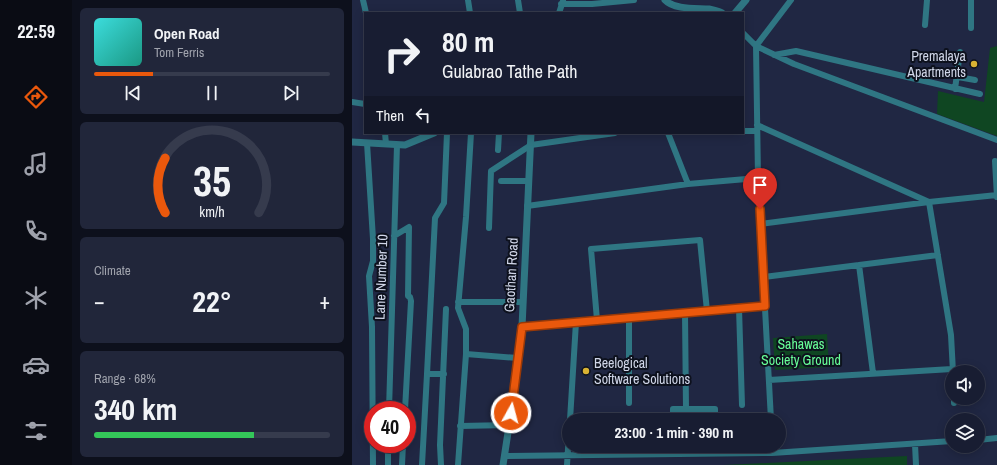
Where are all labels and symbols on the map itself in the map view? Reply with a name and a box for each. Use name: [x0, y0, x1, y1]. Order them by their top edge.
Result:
place label: Premalaya Apartments: [906, 47, 967, 81]
marker: Premalaya Apartments: [969, 59, 979, 69]
pin: [743, 168, 777, 209]
street label: Lane Number 10: [371, 234, 391, 320]
street label: Gaothan Road: [500, 237, 522, 313]
park label: Sahawas Society Ground: [761, 335, 841, 369]
place label: Beelogical Software Solutions: [594, 354, 691, 388]
marker: Beelogical Software Solutions: [581, 366, 591, 376]
position arrow: [490, 392, 532, 434]
speed limit sign: 40: [364, 401, 416, 453]

